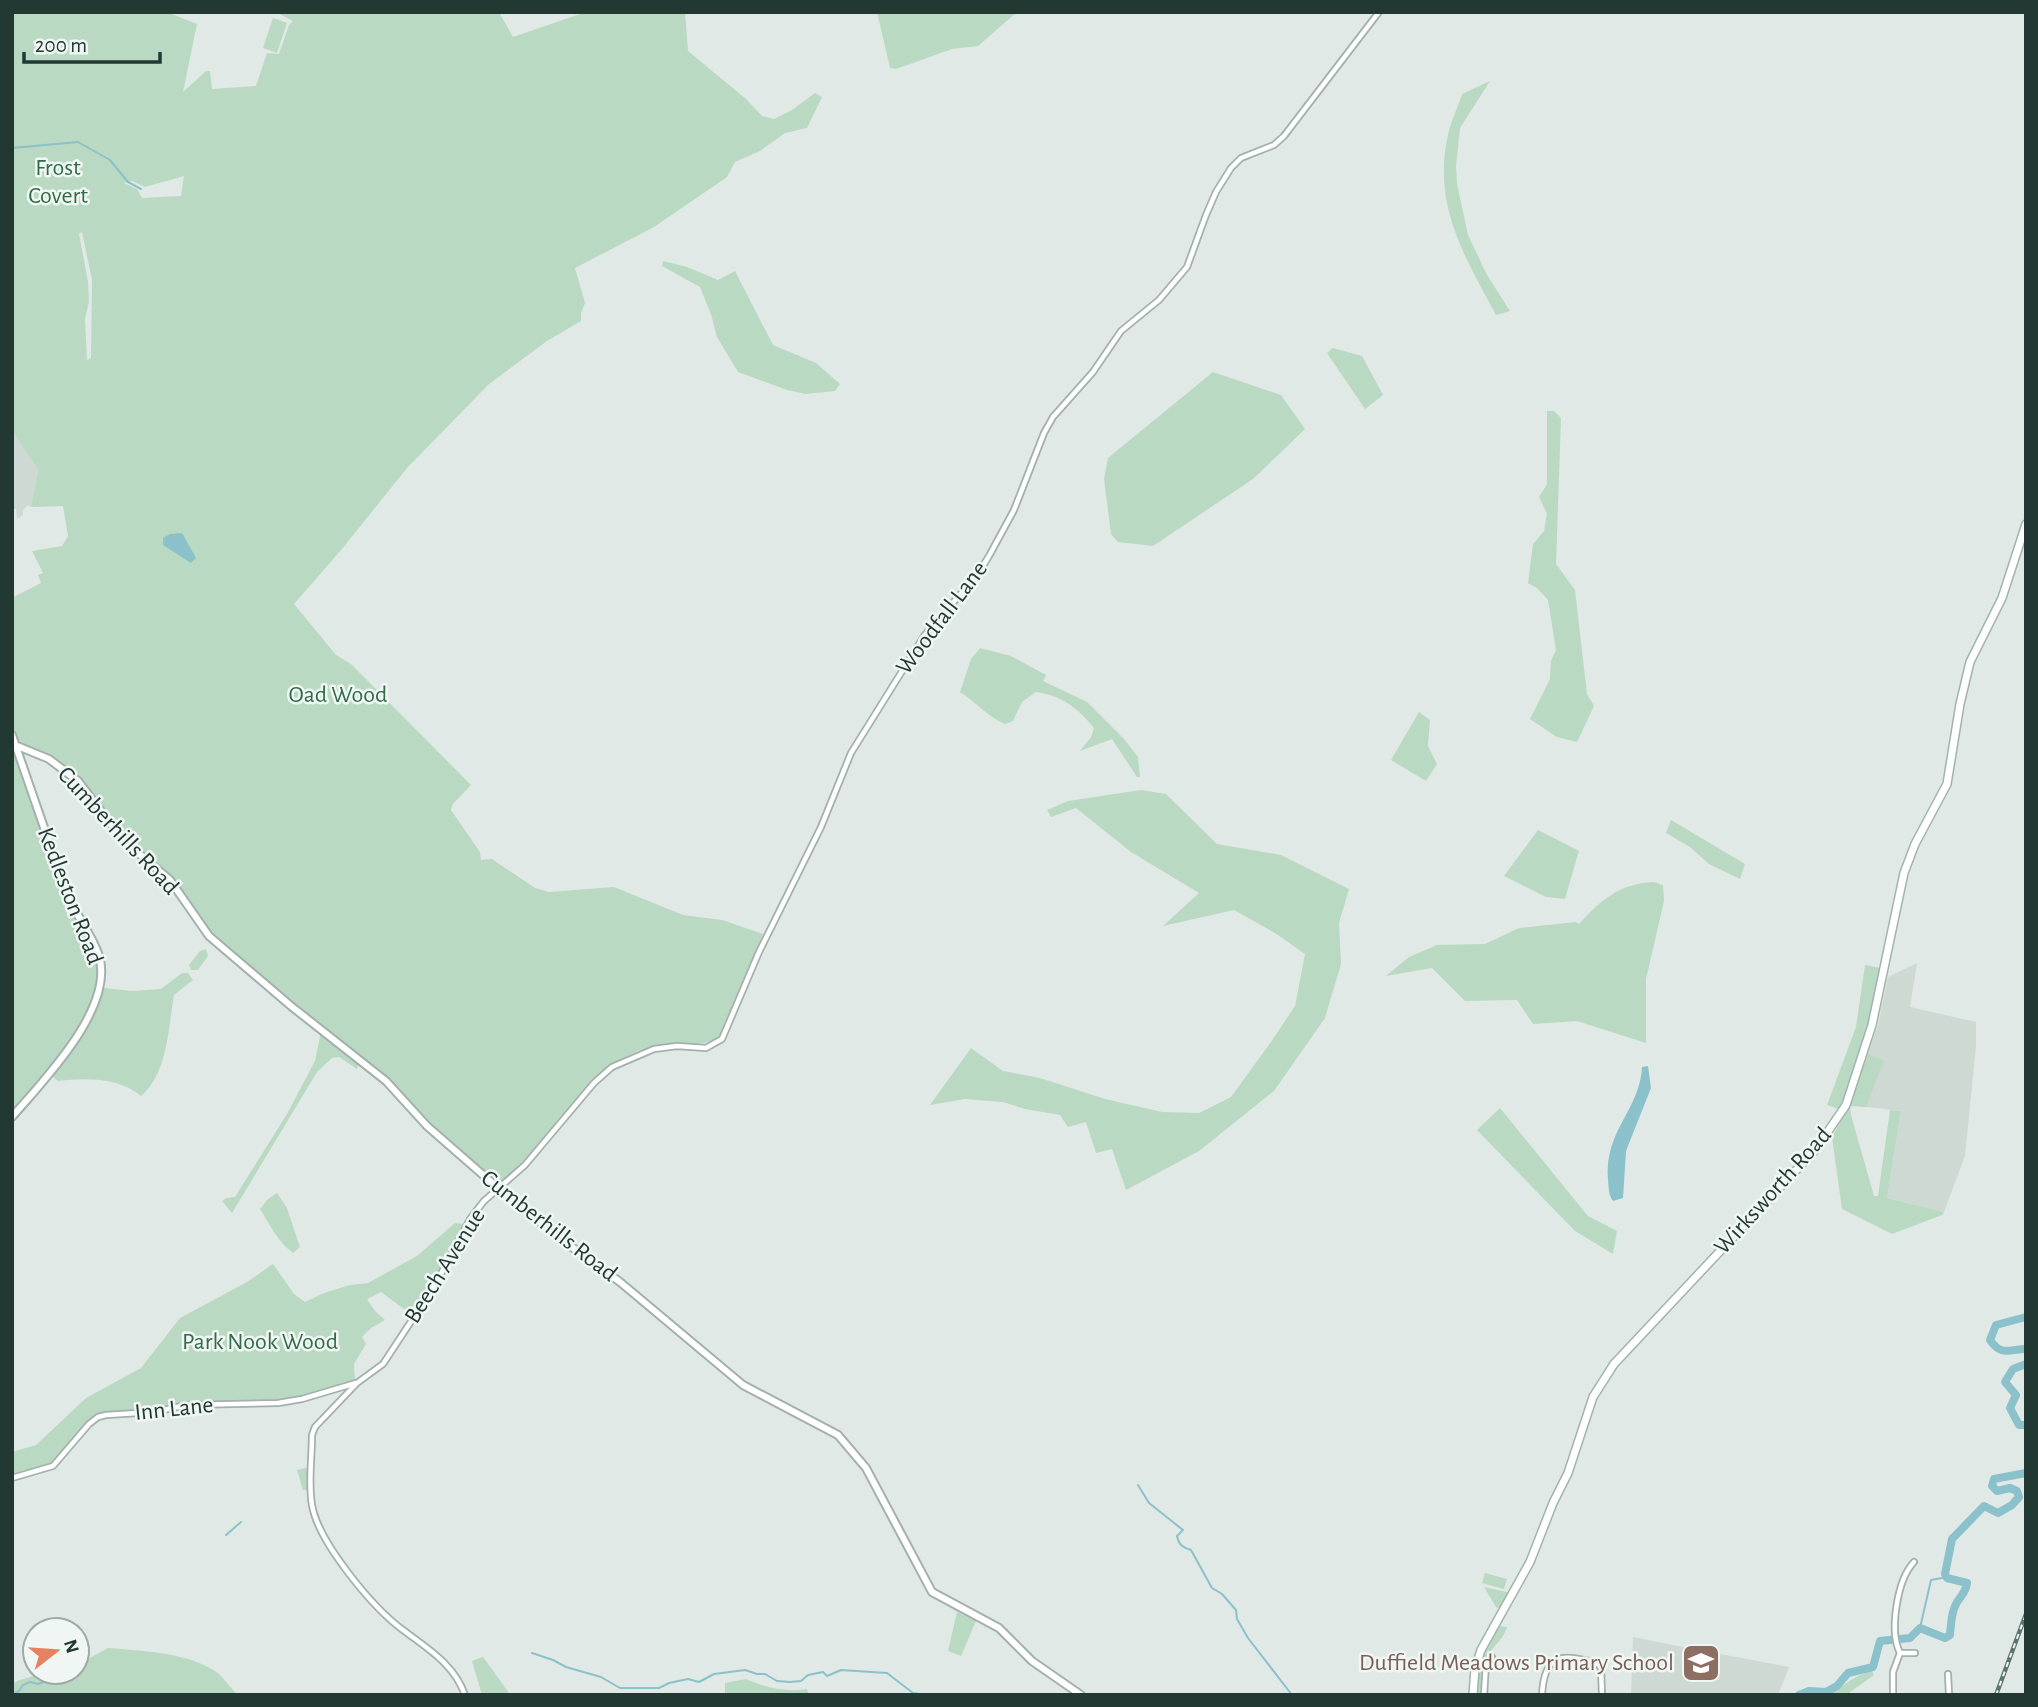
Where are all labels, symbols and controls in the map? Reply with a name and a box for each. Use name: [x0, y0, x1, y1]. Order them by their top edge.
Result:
scale bar: [24, 21, 161, 65]
text: 200 m: [35, 35, 87, 56]
park label: Frost Covert: [28, 156, 88, 208]
street label: Woodfall Lane: [892, 557, 992, 679]
park label: Oad Wood: [288, 683, 388, 707]
street label: Cumberhills Road: [53, 762, 183, 900]
street label: Kedleston Road: [33, 824, 107, 968]
street label: Wirksworth Road: [1710, 1123, 1836, 1259]
street label: Cumberhills Road: [476, 1166, 622, 1286]
street label: Beech Avenue: [400, 1204, 490, 1328]
park label: Park Nook Wood: [182, 1330, 338, 1354]
street label: Inn Lane: [133, 1393, 215, 1425]
north arrow: [21, 1616, 91, 1686]
text: N: [60, 1637, 82, 1656]
school or university icon: Duffield Meadows Primary School: [1680, 1642, 1722, 1684]
place label: Duffield Meadows Primary School: [1359, 1651, 1674, 1675]

